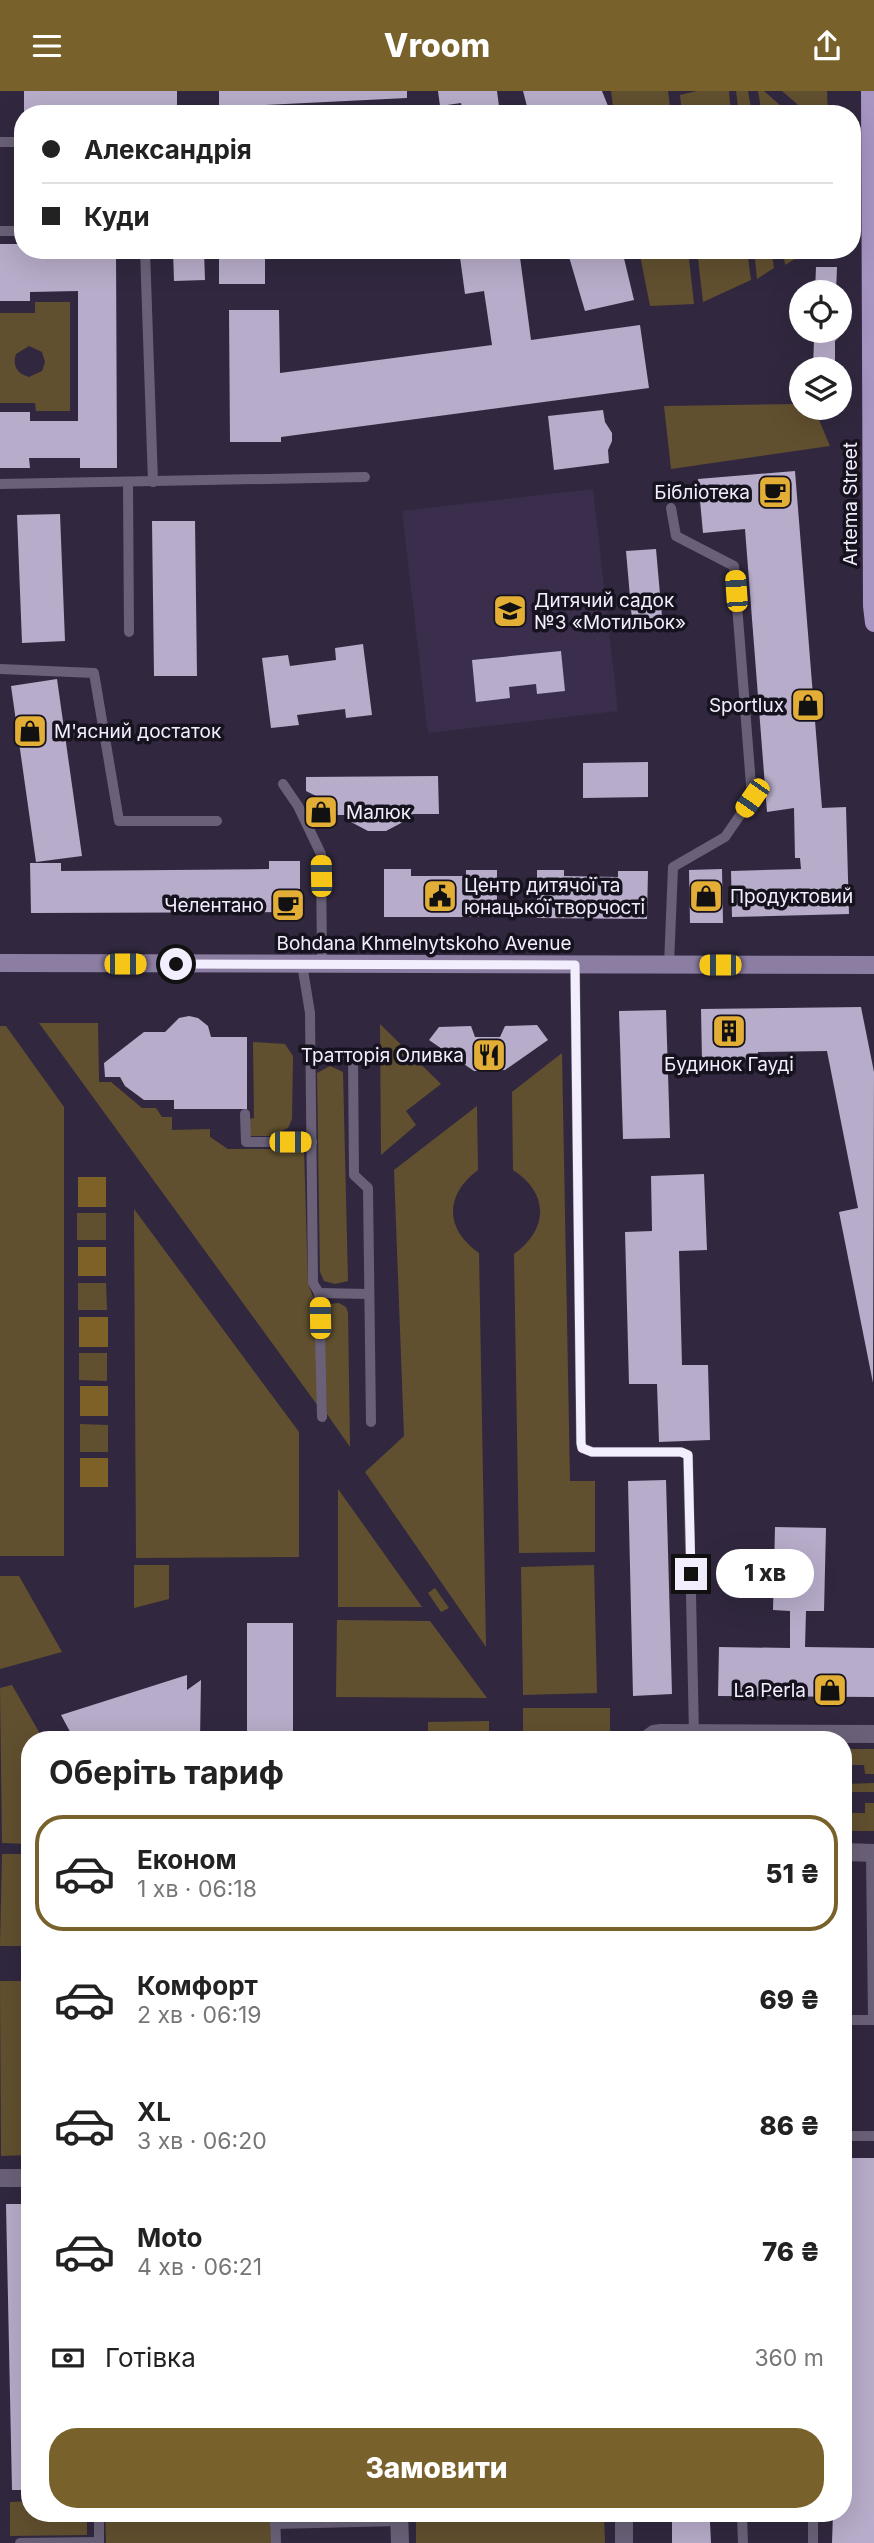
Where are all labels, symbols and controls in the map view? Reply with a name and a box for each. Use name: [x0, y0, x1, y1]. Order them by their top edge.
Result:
text: Vroom: [384, 26, 490, 65]
icon: menu: [28, 27, 66, 65]
icon: share: [808, 27, 846, 65]
text: Александрія: [84, 134, 252, 165]
text: Куди: [84, 201, 150, 232]
map controls: [789, 280, 852, 420]
button: locate: [789, 280, 852, 343]
button: layers: [789, 357, 852, 420]
street label: Artema Street: [839, 442, 862, 566]
cafe icon: Бібліотека: [756, 473, 794, 511]
place label: Бібліотека: [654, 481, 750, 504]
car: [725, 569, 748, 613]
place label: Дитячий садок №3 «Мотильок»: [534, 589, 686, 634]
school or university icon: Дитячий садок №3 «Мотильок»: [491, 592, 529, 630]
shop icon: Sportlux: [789, 686, 827, 724]
place label: Sportlux: [709, 694, 784, 717]
shop icon: М'ясний достаток: [11, 712, 49, 750]
place label: М'ясний достаток: [54, 720, 222, 743]
car: [732, 775, 773, 821]
shop icon: Малюк: [302, 793, 340, 831]
place label: Малюк: [346, 801, 412, 824]
car: [311, 855, 332, 897]
place label: Центр дитячої та юнацької творчості: [464, 874, 645, 919]
public building icon: Центр дитячої та юнацької творчості: [421, 877, 459, 915]
shop icon: Продуктовий: [687, 877, 725, 915]
place label: Продуктовий: [730, 885, 853, 908]
cafe icon: Челентано: [269, 886, 307, 924]
place label: Челентано: [164, 894, 264, 917]
street label: Bohdana Khmelnytskoho Avenue: [277, 932, 572, 955]
route start: [160, 948, 192, 980]
car: [105, 954, 147, 975]
car: [700, 955, 742, 976]
building icon: Будинок Гауді: [710, 1012, 748, 1050]
restaurant icon: Тратторія Оливка: [470, 1036, 508, 1074]
place label: Тратторія Оливка: [301, 1044, 464, 1067]
place label: Будинок Гауді: [664, 1053, 794, 1076]
car: [270, 1132, 312, 1153]
car: [310, 1297, 331, 1339]
callout: 1 хв: [716, 1549, 814, 1599]
route end: [675, 1558, 707, 1590]
text: 1 хв: [744, 1559, 786, 1587]
shop icon: La Perla: [811, 1671, 849, 1709]
place label: La Perla: [733, 1679, 806, 1702]
text: Оберіть тариф: [49, 1753, 284, 1792]
icon: car: [53, 1842, 116, 1905]
text: Економ: [137, 1844, 237, 1875]
text: 51 ₴: [766, 1858, 820, 1889]
text: 1 хв · 06:18: [137, 1875, 257, 1903]
icon: car: [53, 1968, 116, 2031]
text: Комфорт: [137, 1970, 258, 2001]
text: 69 ₴: [760, 1984, 820, 2015]
text: 2 хв · 06:19: [137, 2001, 262, 2029]
icon: car: [53, 2094, 116, 2157]
text: XL: [137, 2096, 171, 2127]
text: 86 ₴: [760, 2110, 820, 2141]
text: 3 хв · 06:20: [137, 2127, 267, 2155]
icon: car: [53, 2220, 116, 2283]
text: Moto: [137, 2222, 202, 2253]
text: 76 ₴: [762, 2236, 820, 2267]
text: 4 хв · 06:21: [137, 2253, 262, 2281]
icon: cash: [49, 2339, 87, 2377]
text: Готівка: [105, 2342, 196, 2373]
text: 360 m: [754, 2344, 824, 2372]
button: Замовити: [49, 2428, 824, 2508]

